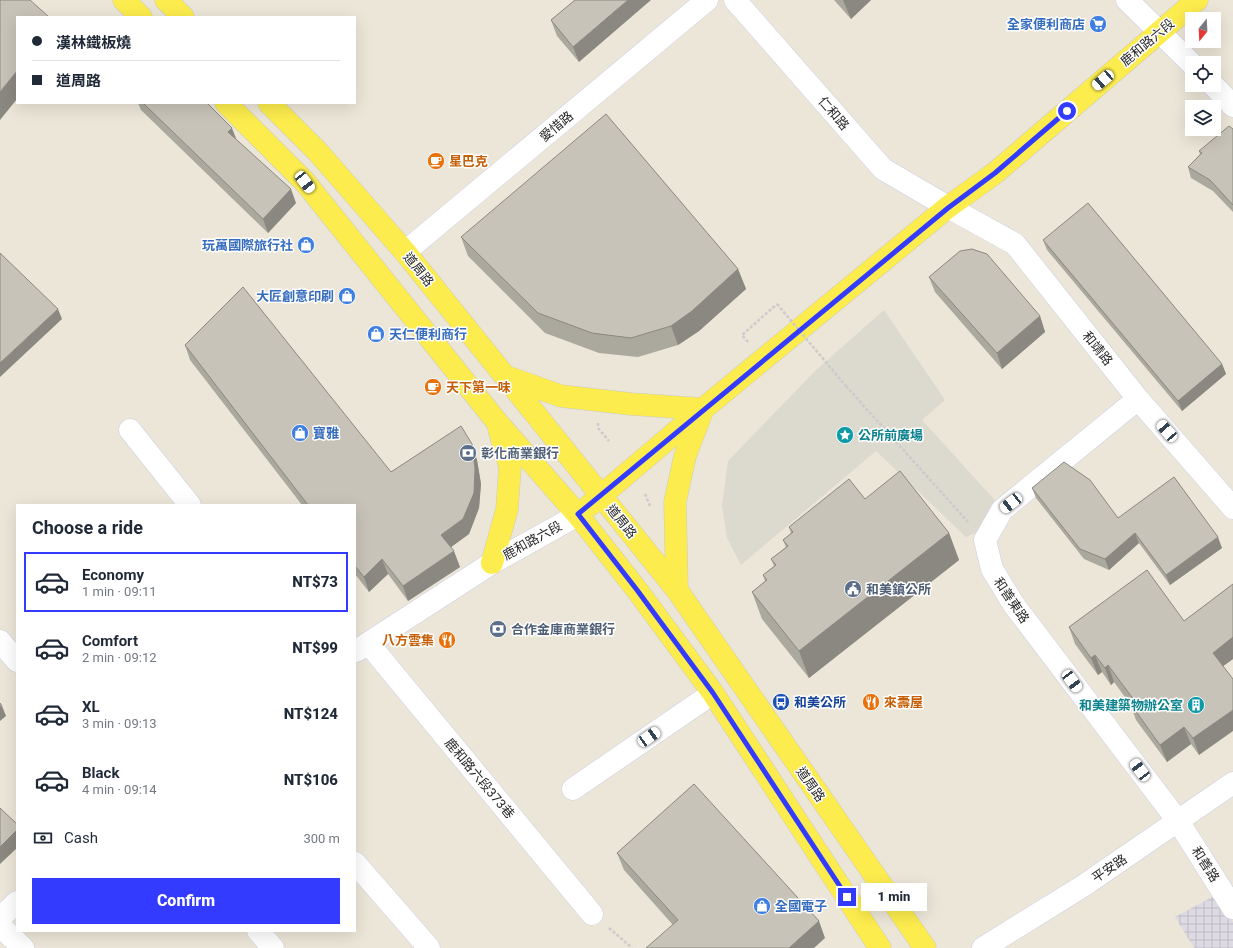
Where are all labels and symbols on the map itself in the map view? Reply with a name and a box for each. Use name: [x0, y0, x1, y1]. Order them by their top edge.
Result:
north arrow: [1185, 12, 1221, 48]
supermarket icon: 全家便利商店: [1088, 14, 1108, 34]
street label: 鹿和路六段: [1118, 16, 1177, 69]
place label: 全家便利商店: [1007, 17, 1085, 32]
car: [1090, 68, 1116, 92]
street label: 仁和路: [815, 94, 852, 133]
route start: [1058, 102, 1076, 120]
street label: 愛惜路: [537, 108, 576, 145]
cafe icon: 星巴克: [426, 151, 446, 171]
place label: 星巴克: [449, 154, 488, 169]
car: [293, 169, 317, 195]
shop icon: 玩萬國際旅行社: [296, 235, 316, 255]
place label: 玩萬國際旅行社: [202, 238, 293, 253]
street label: 道周路: [401, 249, 437, 289]
shop icon: 大匠創意印刷: [337, 286, 357, 306]
place label: 大匠創意印刷: [256, 289, 334, 304]
shop icon: 天仁便利商行: [366, 324, 386, 344]
place label: 天仁便利商行: [389, 327, 467, 342]
street label: 和靖路: [1080, 328, 1116, 368]
cafe icon: 天下第一味: [423, 377, 443, 397]
place label: 天下第一味: [446, 380, 511, 395]
car: [1155, 418, 1179, 444]
shop icon: 寶雅: [290, 423, 310, 443]
place icon: 公所前廣場: [835, 425, 855, 445]
place label: 寶雅: [313, 426, 339, 441]
place label: 公所前廣場: [858, 428, 923, 443]
bank icon: 彰化商業銀行: [458, 443, 478, 463]
place label: 彰化商業銀行: [481, 446, 559, 461]
car: [998, 491, 1024, 515]
street label: 道周路: [604, 501, 640, 541]
street label: 鹿和路六段: [500, 518, 564, 563]
street label: 和善東路: [991, 575, 1032, 626]
public building icon: 和美鎮公所: [843, 579, 863, 599]
place label: 和美鎮公所: [866, 582, 931, 597]
bank icon: 合作金庫商業銀行: [488, 619, 508, 639]
place label: 合作金庫商業銀行: [511, 622, 615, 637]
restaurant icon: 八方雲集: [437, 630, 457, 650]
place label: 八方雲集: [382, 633, 434, 648]
car: [1060, 668, 1084, 694]
bus stop icon: 和美公所: [771, 692, 791, 712]
restaurant icon: 來壽屋: [861, 692, 881, 712]
place label: 和美公所: [794, 695, 846, 710]
place label: 來壽屋: [884, 695, 923, 710]
building icon: 和美建築物辦公室: [1186, 695, 1206, 715]
place label: 和美建築物辦公室: [1079, 698, 1183, 713]
car: [636, 725, 662, 749]
street label: 鹿和路六段373巷: [442, 735, 517, 821]
car: [1128, 757, 1152, 783]
street label: 道周路: [793, 764, 828, 805]
street label: 和善路: [1189, 844, 1222, 885]
street label: 平安路: [1089, 851, 1130, 886]
callout: 1 min: [861, 883, 927, 911]
route end: [838, 888, 856, 906]
shop icon: 全國電子: [752, 896, 772, 916]
place label: 全國電子: [775, 899, 827, 914]

